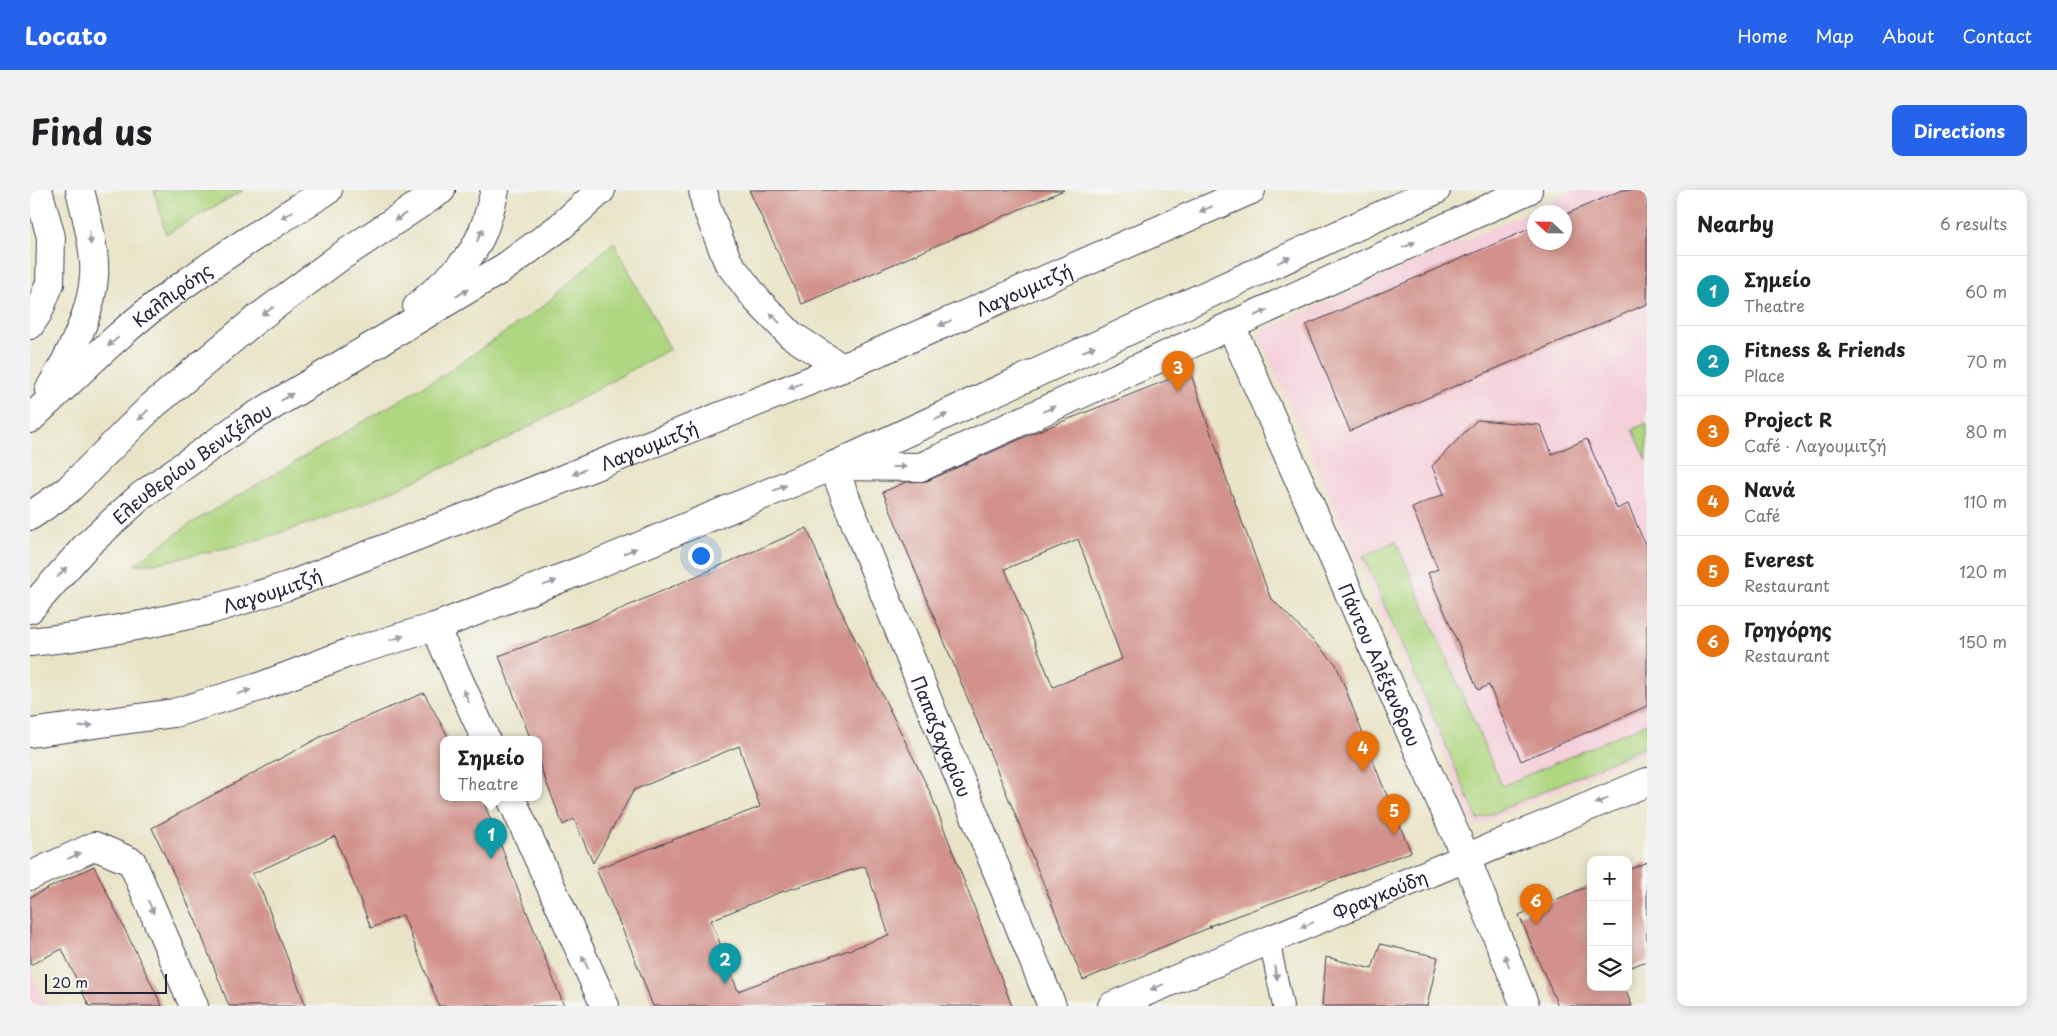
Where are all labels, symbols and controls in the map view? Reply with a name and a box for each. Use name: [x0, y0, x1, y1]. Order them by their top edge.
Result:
text: Locato: [25, 17, 107, 53]
text: Home: [1737, 22, 1787, 49]
text: Map: [1815, 22, 1854, 49]
text: About: [1882, 22, 1934, 49]
text: Contact: [1962, 22, 2032, 49]
text: Find us: [30, 104, 152, 157]
button: Directions: [1892, 105, 2027, 156]
north arrow: [1527, 205, 1572, 250]
one-way arrow: [1199, 206, 1213, 214]
text: Nearby: [1697, 207, 1774, 239]
one-way arrow: [280, 211, 293, 220]
text: 6 results: [1940, 211, 2007, 235]
one-way arrow: [393, 212, 407, 222]
one-way arrow: [477, 228, 485, 242]
one-way arrow: [86, 230, 94, 246]
one-way arrow: [1402, 240, 1416, 248]
street label: Καλλιρόης: [126, 255, 217, 333]
one-way arrow: [1277, 255, 1291, 263]
street label: Λαγουμιτζή: [971, 256, 1076, 322]
text: Σημείο: [1744, 265, 1811, 293]
text: 1: [1709, 279, 1717, 303]
text: 60 m: [1965, 279, 2007, 303]
one-way arrow: [456, 289, 469, 298]
text: Theatre: [1744, 293, 1805, 317]
one-way arrow: [261, 306, 275, 316]
one-way arrow: [1254, 308, 1268, 316]
one-way arrow: [769, 313, 781, 325]
one-way arrow: [938, 319, 952, 327]
text: Fitness & Friends: [1744, 335, 1905, 363]
one-way arrow: [107, 336, 120, 347]
one-way arrow: [1082, 345, 1096, 353]
text: 2: [1707, 349, 1719, 373]
text: 70 m: [1967, 349, 2007, 373]
pin: 3: [1162, 351, 1194, 392]
text: Place: [1744, 363, 1785, 387]
one-way arrow: [787, 382, 802, 390]
one-way arrow: [280, 392, 293, 401]
street label: Ελευθερίου Βενιζέλου: [106, 396, 276, 530]
one-way arrow: [1042, 404, 1056, 412]
text: Project R: [1744, 405, 1832, 433]
one-way arrow: [137, 409, 149, 421]
street label: Λαγουμιτζή: [596, 413, 701, 476]
one-way arrow: [934, 413, 948, 421]
text: 3: [1708, 419, 1718, 443]
text: 80 m: [1965, 419, 2007, 443]
text: Café · Λαγουμιτζή: [1744, 433, 1886, 457]
one-way arrow: [891, 463, 907, 471]
one-way arrow: [572, 469, 586, 477]
text: Νανά: [1744, 475, 1795, 503]
one-way arrow: [773, 484, 787, 492]
text: 4: [1708, 489, 1718, 513]
text: 110 m: [1964, 489, 2007, 513]
text: Café: [1744, 503, 1780, 527]
your location: [688, 543, 714, 569]
text: Everest: [1744, 545, 1814, 573]
one-way arrow: [623, 546, 637, 554]
text: 5: [1708, 559, 1718, 583]
text: 120 m: [1960, 559, 2007, 583]
street label: Λαγουμιτζή: [219, 561, 325, 619]
one-way arrow: [56, 566, 67, 579]
text: Restaurant: [1744, 573, 1830, 597]
one-way arrow: [543, 579, 558, 587]
street label: Πάντου Αλέξανδρου: [1333, 579, 1428, 750]
text: Γρηγόρης: [1744, 615, 1832, 643]
text: 6: [1707, 629, 1719, 653]
text: 150 m: [1959, 629, 2007, 653]
one-way arrow: [390, 633, 405, 641]
text: Restaurant: [1744, 643, 1830, 667]
street label: Παπαζαχαρίου: [906, 671, 979, 801]
one-way arrow: [237, 688, 252, 696]
one-way arrow: [461, 689, 469, 703]
one-way arrow: [78, 722, 94, 730]
pin: 4: [1347, 731, 1379, 772]
popup: [440, 736, 542, 801]
text: Σημείο: [458, 743, 524, 771]
text: Theatre: [458, 771, 518, 795]
pin: 5: [1378, 794, 1410, 835]
one-way arrow: [1595, 798, 1609, 806]
pin: 1: [475, 818, 507, 859]
one-way arrow: [67, 851, 81, 859]
map controls: [1587, 856, 1632, 991]
button: +: [1587, 856, 1632, 901]
street label: Φραγκούδη: [1328, 862, 1431, 926]
pin: 6: [1520, 884, 1552, 925]
one-way arrow: [148, 900, 156, 914]
button: −: [1587, 901, 1632, 946]
one-way arrow: [1300, 921, 1314, 929]
pin: 2: [709, 943, 741, 984]
button: layers: [1587, 946, 1632, 991]
one-way arrow: [1503, 953, 1510, 968]
one-way arrow: [581, 955, 589, 969]
one-way arrow: [1272, 966, 1280, 982]
scale bar: [45, 971, 168, 994]
text: 20 m: [52, 972, 88, 993]
one-way arrow: [1150, 984, 1164, 992]

